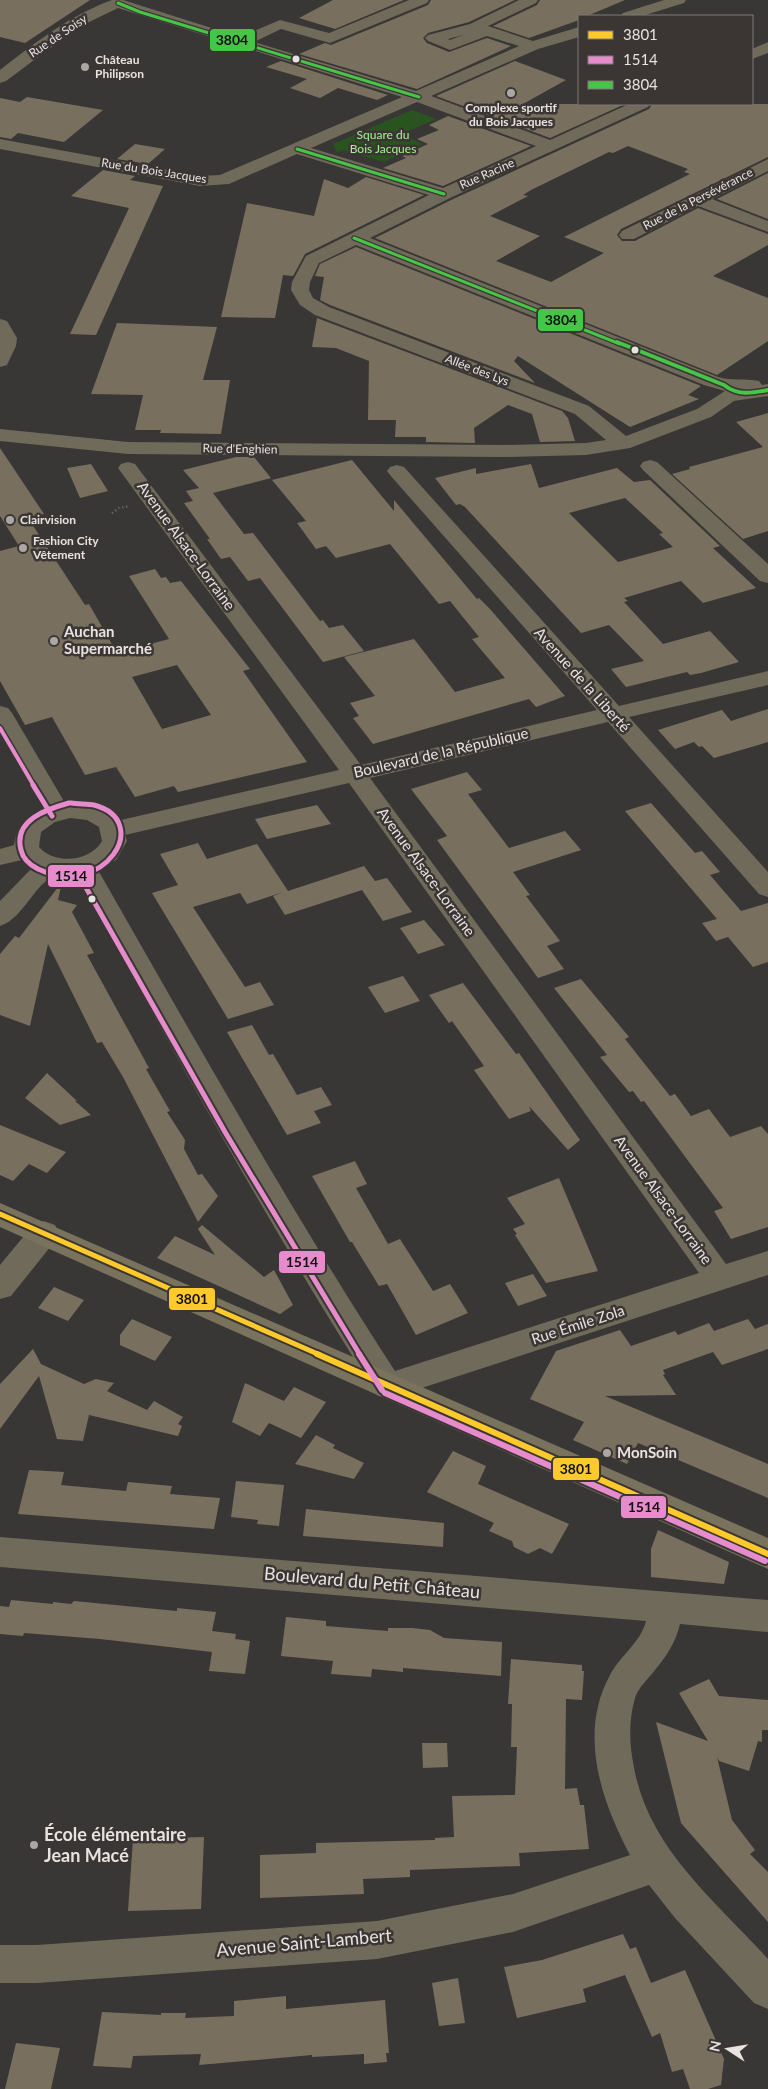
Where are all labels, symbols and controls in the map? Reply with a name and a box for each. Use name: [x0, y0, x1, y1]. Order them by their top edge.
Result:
street label: Rue de Soisy: [26, 10, 90, 61]
legend: [578, 15, 753, 105]
text: 3801: [623, 25, 658, 43]
line badge: 3804: [209, 28, 256, 52]
text: 3804: [216, 31, 248, 48]
text: 1514: [623, 50, 658, 68]
place label: Château Philipson: [95, 52, 144, 81]
unlabelled marker: [291, 54, 301, 64]
marker: Château Philipson: [79, 61, 91, 73]
text: 3804: [623, 75, 658, 93]
marker: Complexe sportif du Bois Jacques: [505, 87, 517, 99]
place label: Complexe sportif du Bois Jacques: [465, 100, 558, 129]
park label: Square du Bois Jacques: [350, 127, 416, 156]
street label: Rue du Bois Jacques: [100, 155, 208, 186]
street label: Rue Racine: [457, 155, 517, 192]
street label: Rue de la Persévérance: [640, 164, 755, 233]
line badge: 3804: [537, 308, 584, 332]
text: 3804: [545, 311, 577, 328]
unlabelled marker: [630, 345, 640, 355]
street label: Allée des Lys: [443, 350, 511, 389]
street label: Rue d'Enghien: [202, 440, 278, 457]
street label: Avenue Alsace-Lorraine: [134, 477, 240, 613]
place label: Clairvision: [20, 512, 76, 527]
marker: Clairvision: [4, 514, 16, 526]
place label: Fashion City Vêtement: [32, 533, 99, 562]
marker: Fashion City Vêtement: [17, 542, 29, 554]
place label: Auchan Supermarché: [63, 622, 152, 657]
street label: Avenue de la Liberté: [531, 623, 635, 736]
marker: Auchan Supermarché: [48, 635, 60, 647]
street label: Boulevard de la République: [352, 723, 530, 781]
street label: Avenue Alsace-Lorraine: [374, 803, 480, 939]
line badge: 1514: [47, 864, 95, 888]
text: 1514: [55, 867, 87, 884]
unlabelled marker: [87, 894, 97, 904]
street label: Avenue Alsace-Lorraine: [611, 1131, 717, 1267]
line badge: 1514: [278, 1250, 326, 1274]
text: 1514: [286, 1253, 318, 1270]
line badge: 3801: [168, 1287, 216, 1311]
text: 3801: [176, 1290, 208, 1307]
street label: Rue Émile Zola: [529, 1300, 627, 1348]
place label: MonSoin: [617, 1443, 677, 1461]
marker: MonSoin: [601, 1447, 613, 1459]
line badge: 3801: [552, 1457, 600, 1481]
text: 3801: [560, 1460, 592, 1477]
line badge: 1514: [620, 1495, 667, 1519]
text: 1514: [628, 1498, 660, 1515]
street label: Boulevard du Petit Château: [263, 1562, 481, 1602]
place label: École élémentaire Jean Macé: [44, 1823, 187, 1866]
marker: École élémentaire Jean Macé: [28, 1839, 40, 1851]
street label: Avenue Saint-Lambert: [215, 1923, 393, 1961]
north arrow: [703, 2024, 753, 2074]
text: N: [705, 2039, 724, 2053]

